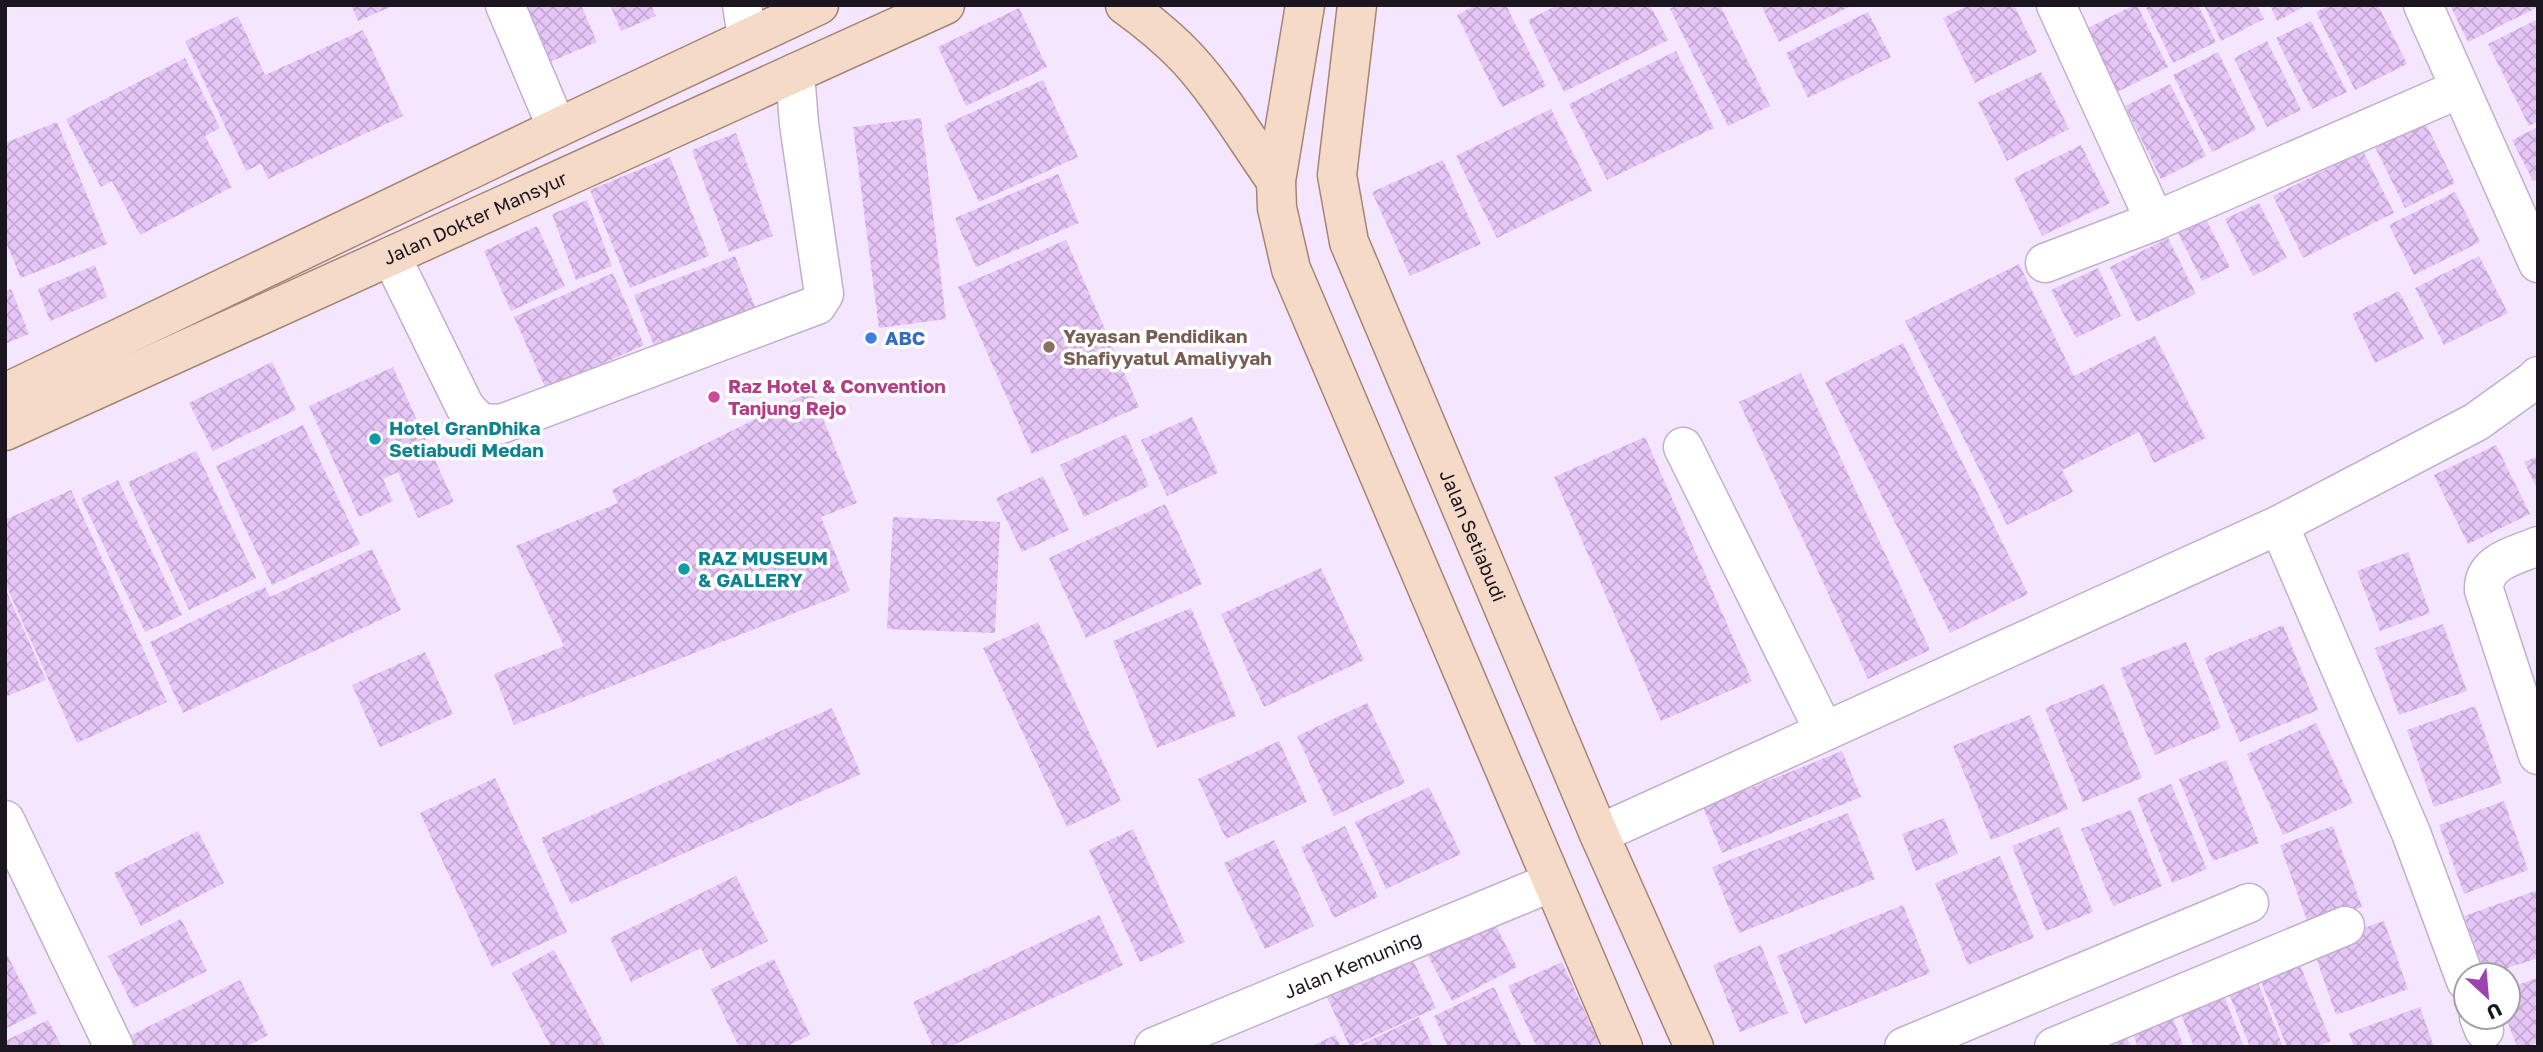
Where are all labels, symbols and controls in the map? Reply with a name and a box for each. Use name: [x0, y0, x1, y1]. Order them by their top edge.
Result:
street label: Jalan Dokter Mansyur: [379, 166, 571, 269]
place label: Yayasan Pendidikan Shafiyyatul Amaliyyah: [1063, 324, 1272, 369]
place label: ABC: [885, 326, 925, 349]
marker: ABC: [863, 330, 879, 346]
marker: Yayasan Pendidikan Shafiyyatul Amaliyyah: [1041, 339, 1057, 355]
place label: Raz Hotel & Convention Tanjung Rejo: [728, 374, 946, 419]
marker: Raz Hotel & Convention Tanjung Rejo: [706, 389, 722, 405]
place label: Hotel GranDhika Setiabudi Medan: [389, 416, 544, 461]
marker: Hotel GranDhika Setiabudi Medan: [367, 431, 383, 447]
street label: Jalan Setiabudi: [1435, 466, 1512, 605]
place label: RAZ MUSEUM & GALLERY: [698, 546, 828, 591]
marker: RAZ MUSEUM & GALLERY: [676, 561, 692, 577]
street label: Jalan Kemuning: [1280, 925, 1425, 1003]
north arrow: [2452, 961, 2522, 1031]
text: U: [2483, 998, 2506, 1025]

